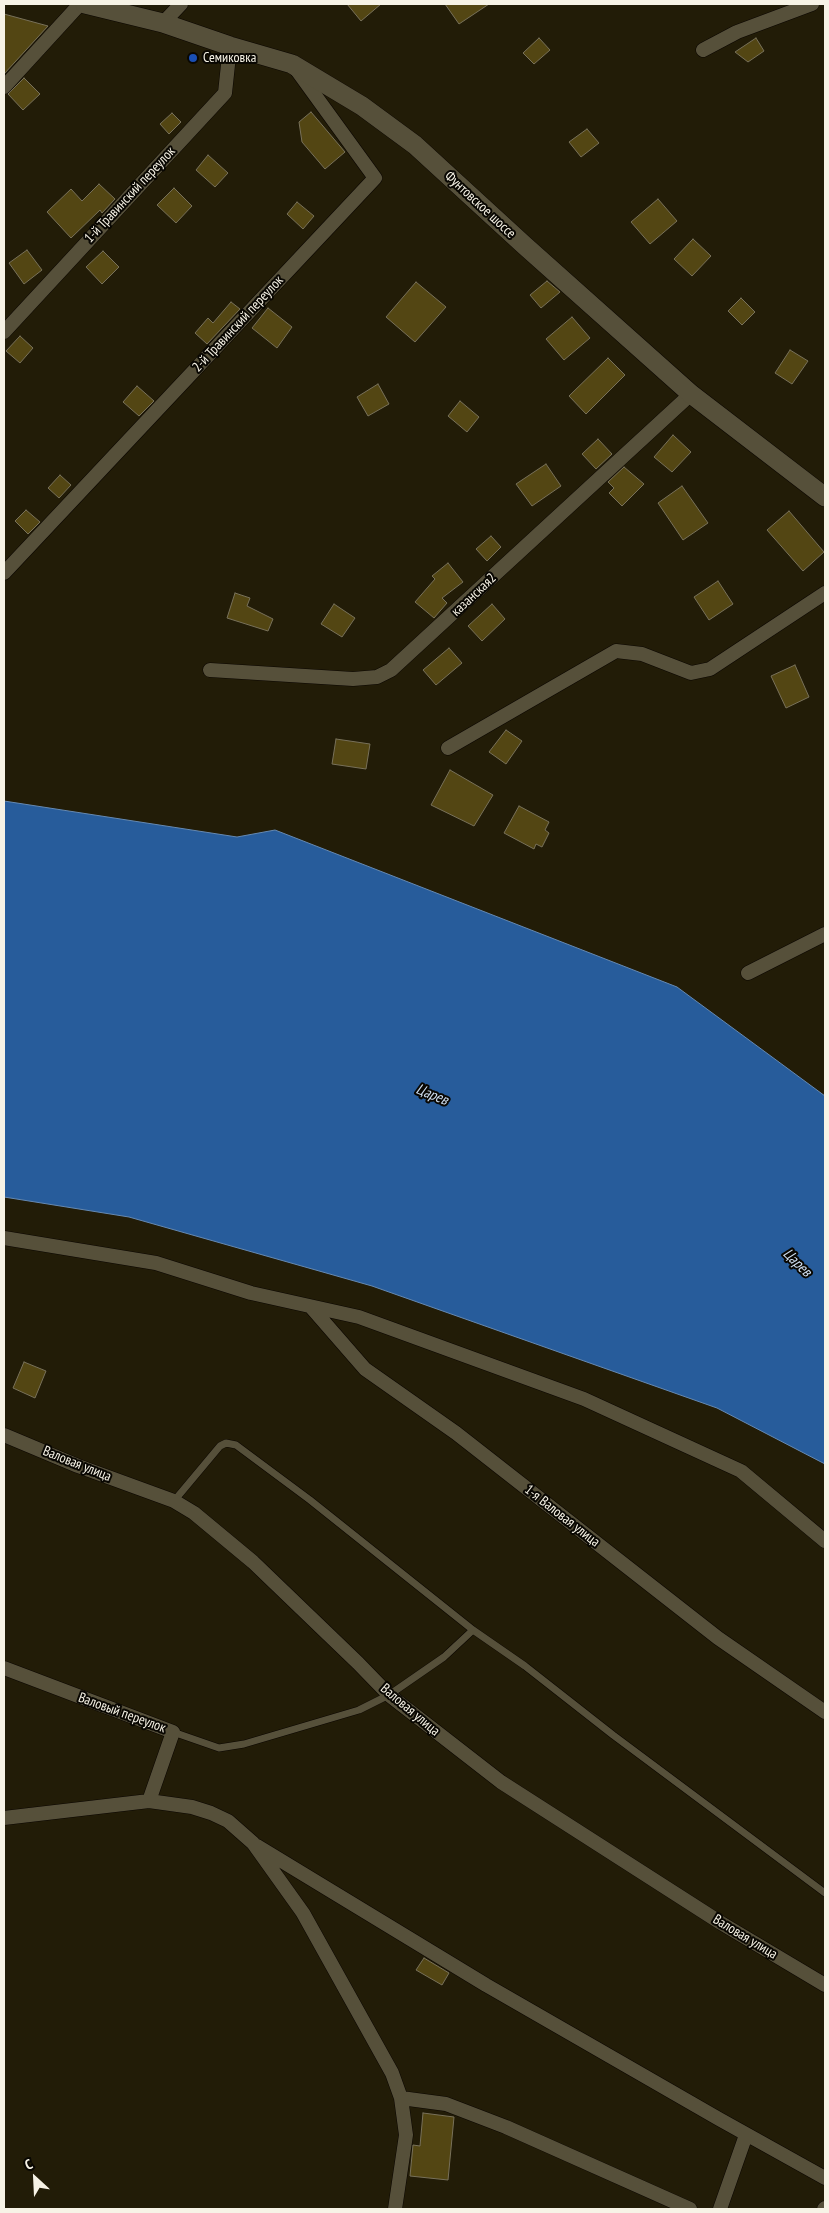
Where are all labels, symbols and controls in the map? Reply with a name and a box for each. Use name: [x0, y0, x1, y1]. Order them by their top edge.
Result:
place label: Семиковка: [203, 50, 256, 66]
marker: Семиковка: [187, 52, 199, 64]
street label: 1-й Травинский переулок: [81, 143, 179, 247]
street label: Фунтовское шоссе: [441, 168, 519, 242]
street label: 2-й Травинский переулок: [189, 272, 287, 376]
street label: казанская2: [448, 570, 500, 620]
water label: Царев: [413, 1080, 451, 1110]
water label: Царев: [779, 1245, 815, 1281]
street label: Валовая улица: [40, 1443, 114, 1485]
street label: 1-я Валовая улица: [521, 1481, 603, 1551]
street label: Валовая улица: [377, 1680, 443, 1740]
street label: Валовый переулок: [76, 1689, 168, 1737]
street label: Валовая улица: [710, 1911, 780, 1963]
north arrow: [10, 2153, 60, 2203]
text: С: [22, 2155, 35, 2174]

